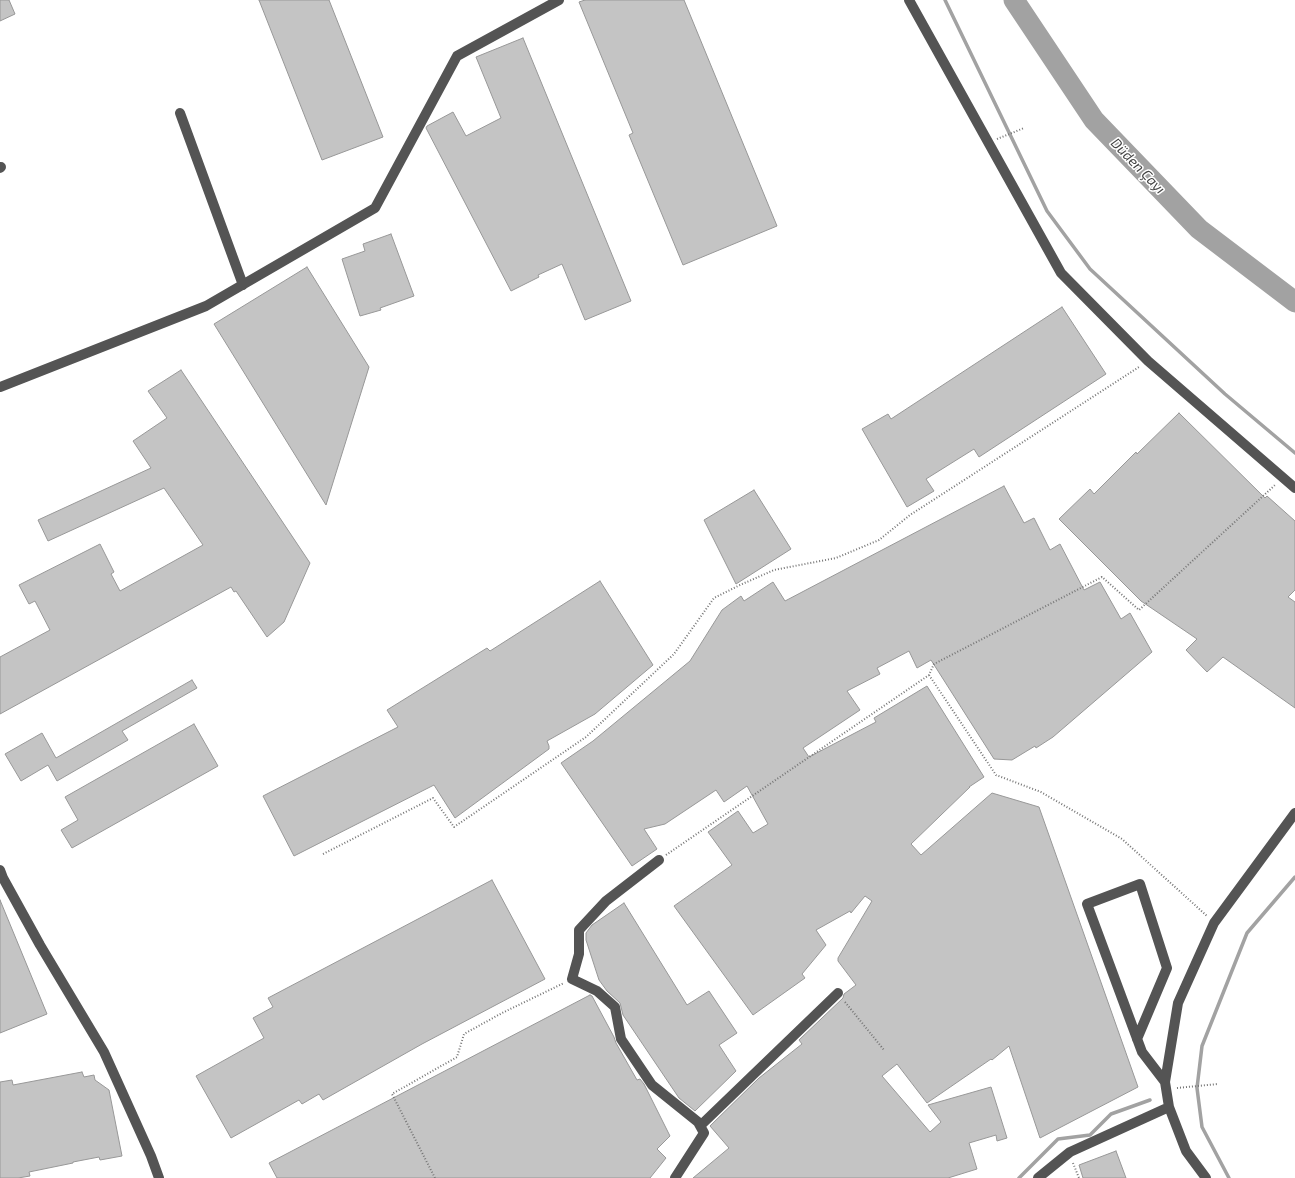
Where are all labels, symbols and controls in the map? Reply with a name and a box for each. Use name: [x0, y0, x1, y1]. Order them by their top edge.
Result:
water label: Düden Çayı: [1107, 135, 1169, 197]

